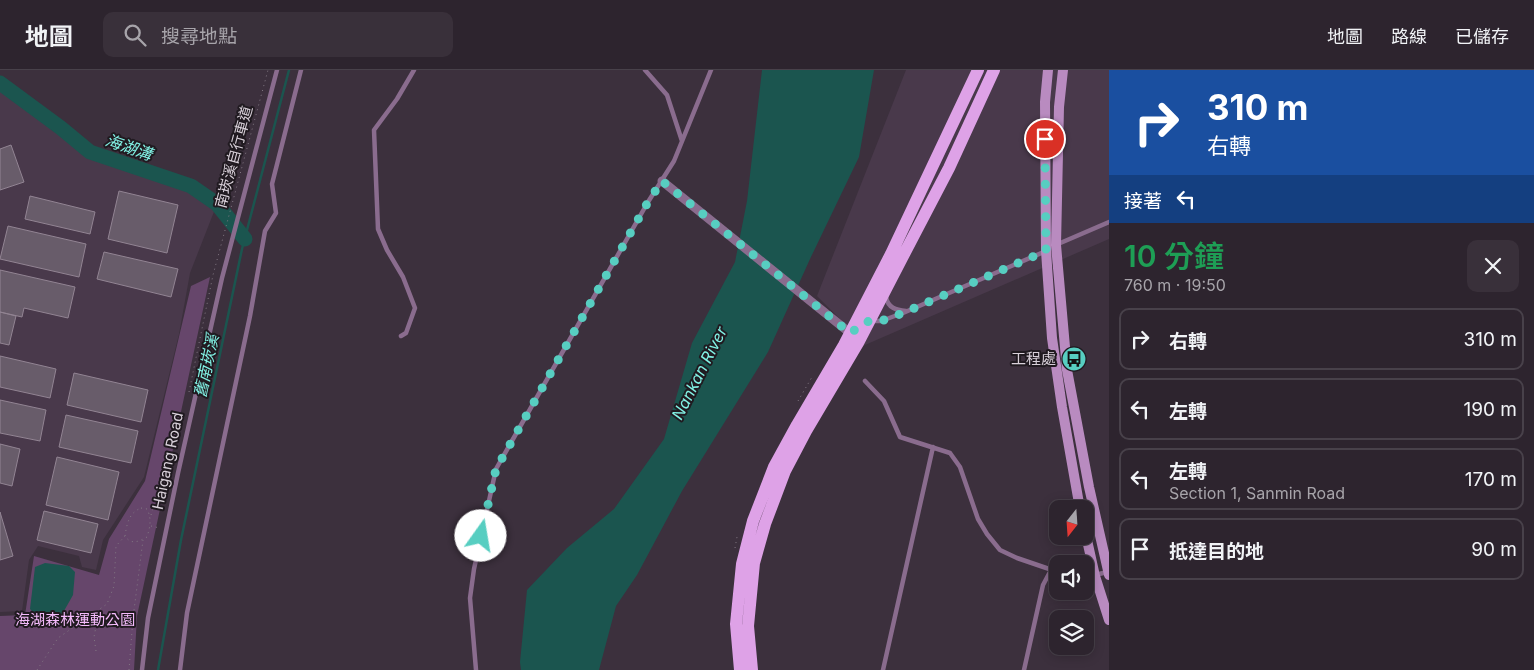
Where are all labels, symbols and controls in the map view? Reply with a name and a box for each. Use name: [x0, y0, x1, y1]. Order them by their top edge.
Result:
search box: [103, 12, 453, 57]
icon: search: [121, 21, 149, 49]
text: 地圖: [25, 22, 73, 51]
text: 搜尋地點: [161, 25, 237, 48]
text: 地圖: [1327, 26, 1363, 47]
text: 路線: [1391, 26, 1427, 47]
text: 已儲存: [1455, 26, 1509, 47]
text: 310 m: [1207, 86, 1309, 128]
icon: right: [1124, 90, 1189, 155]
street label: 南崁溪自行車道: [211, 104, 256, 210]
pin: [1024, 118, 1066, 160]
icon: arrive: [1031, 125, 1059, 153]
water label: 海湖溝: [103, 130, 157, 165]
text: 右轉: [1207, 133, 1251, 159]
icon: left: [1172, 185, 1200, 213]
text: 接著: [1124, 190, 1162, 213]
text: 10 分鐘: [1124, 238, 1224, 274]
button: close: [1467, 240, 1519, 292]
text: 760 m · 19:50: [1124, 275, 1226, 295]
water label: Nankan River: [667, 322, 731, 423]
icon: right: [1126, 325, 1154, 353]
text: 310 m: [1464, 328, 1517, 351]
text: 右轉: [1169, 330, 1207, 353]
water label: 舊南崁溪: [190, 331, 223, 399]
bus stop icon: 工程處: [1061, 346, 1087, 372]
place label: 工程處: [1011, 349, 1056, 368]
icon: left: [1126, 395, 1154, 423]
text: 190 m: [1464, 398, 1517, 421]
text: 左轉: [1169, 400, 1207, 423]
street label: Haigang Road: [148, 410, 187, 511]
text: 左轉: [1169, 460, 1207, 483]
icon: left: [1126, 465, 1154, 493]
text: 170 m: [1465, 468, 1517, 491]
text: Section 1, Sanmin Road: [1169, 483, 1345, 503]
north arrow: [1049, 500, 1094, 545]
map controls: [1049, 500, 1094, 655]
position arrow: [454, 509, 506, 561]
icon: arrive: [1126, 535, 1154, 563]
text: 90 m: [1471, 538, 1517, 561]
text: 抵達目的地: [1169, 540, 1264, 563]
button: sound: [1049, 555, 1094, 600]
park label: 海湖森林運動公園: [15, 610, 135, 629]
button: layers: [1049, 610, 1094, 655]

